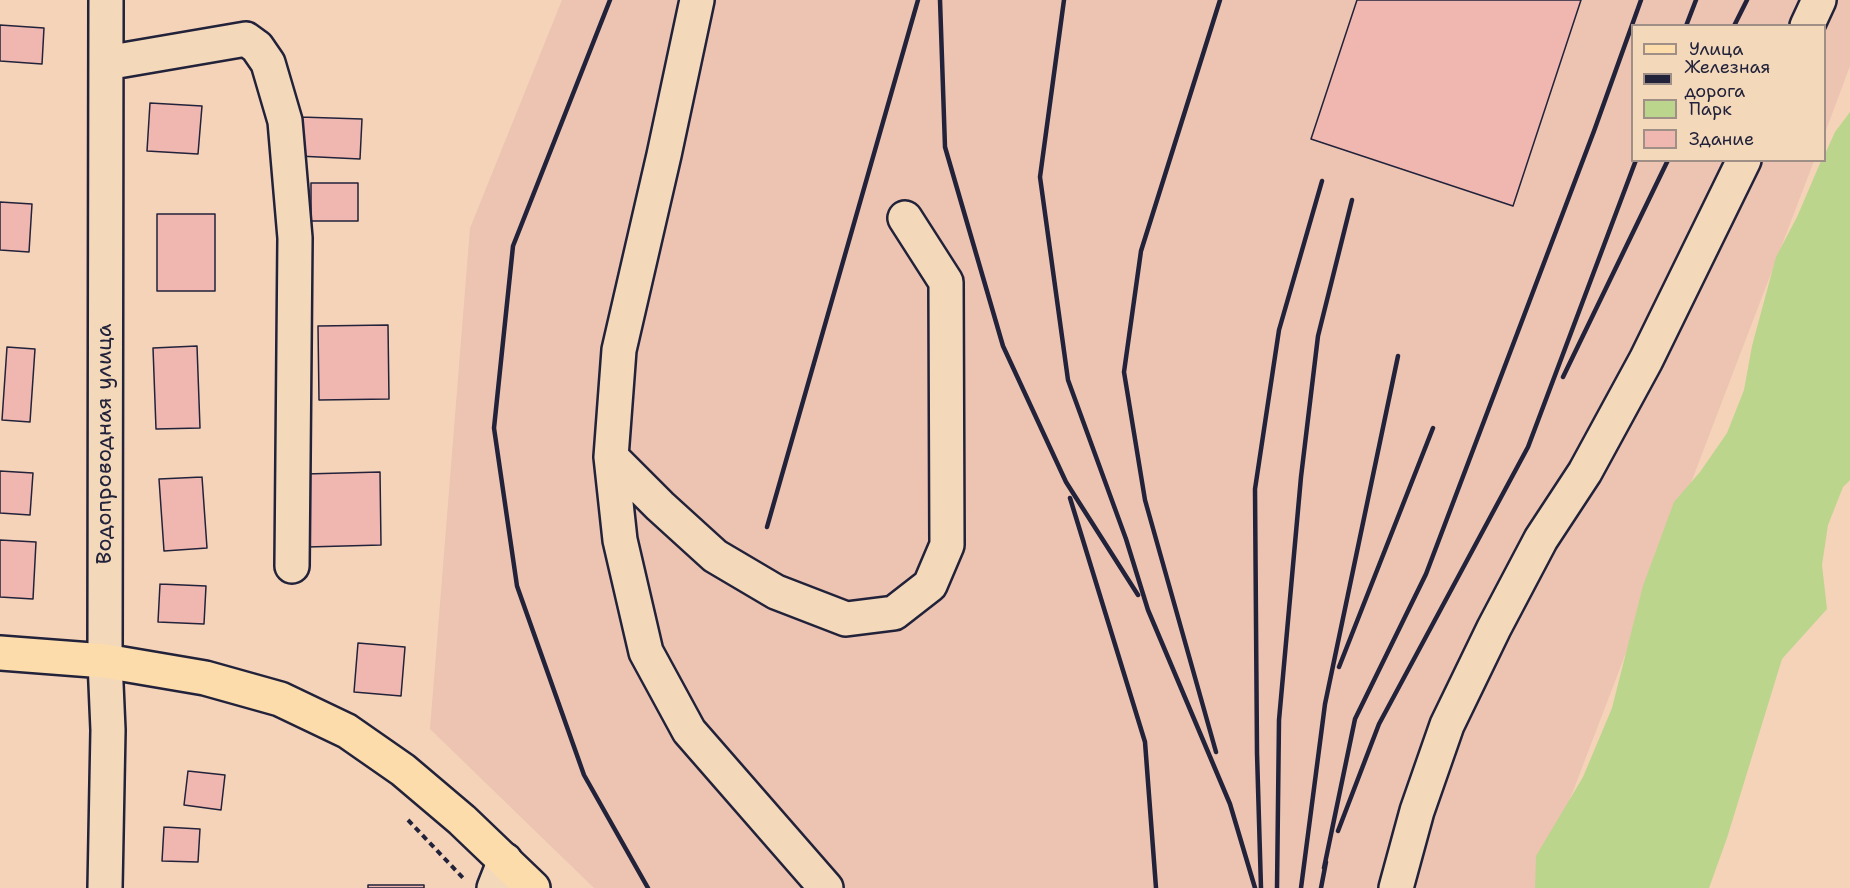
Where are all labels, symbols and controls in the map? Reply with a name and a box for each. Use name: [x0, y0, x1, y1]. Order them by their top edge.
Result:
legend: [1631, 24, 1826, 162]
text: Улица: [1689, 37, 1743, 61]
text: Железная дорога: [1684, 55, 1770, 103]
text: Парк: [1689, 97, 1732, 121]
text: Здание: [1689, 127, 1754, 151]
street label: Водопроводная улица: [92, 324, 118, 564]

